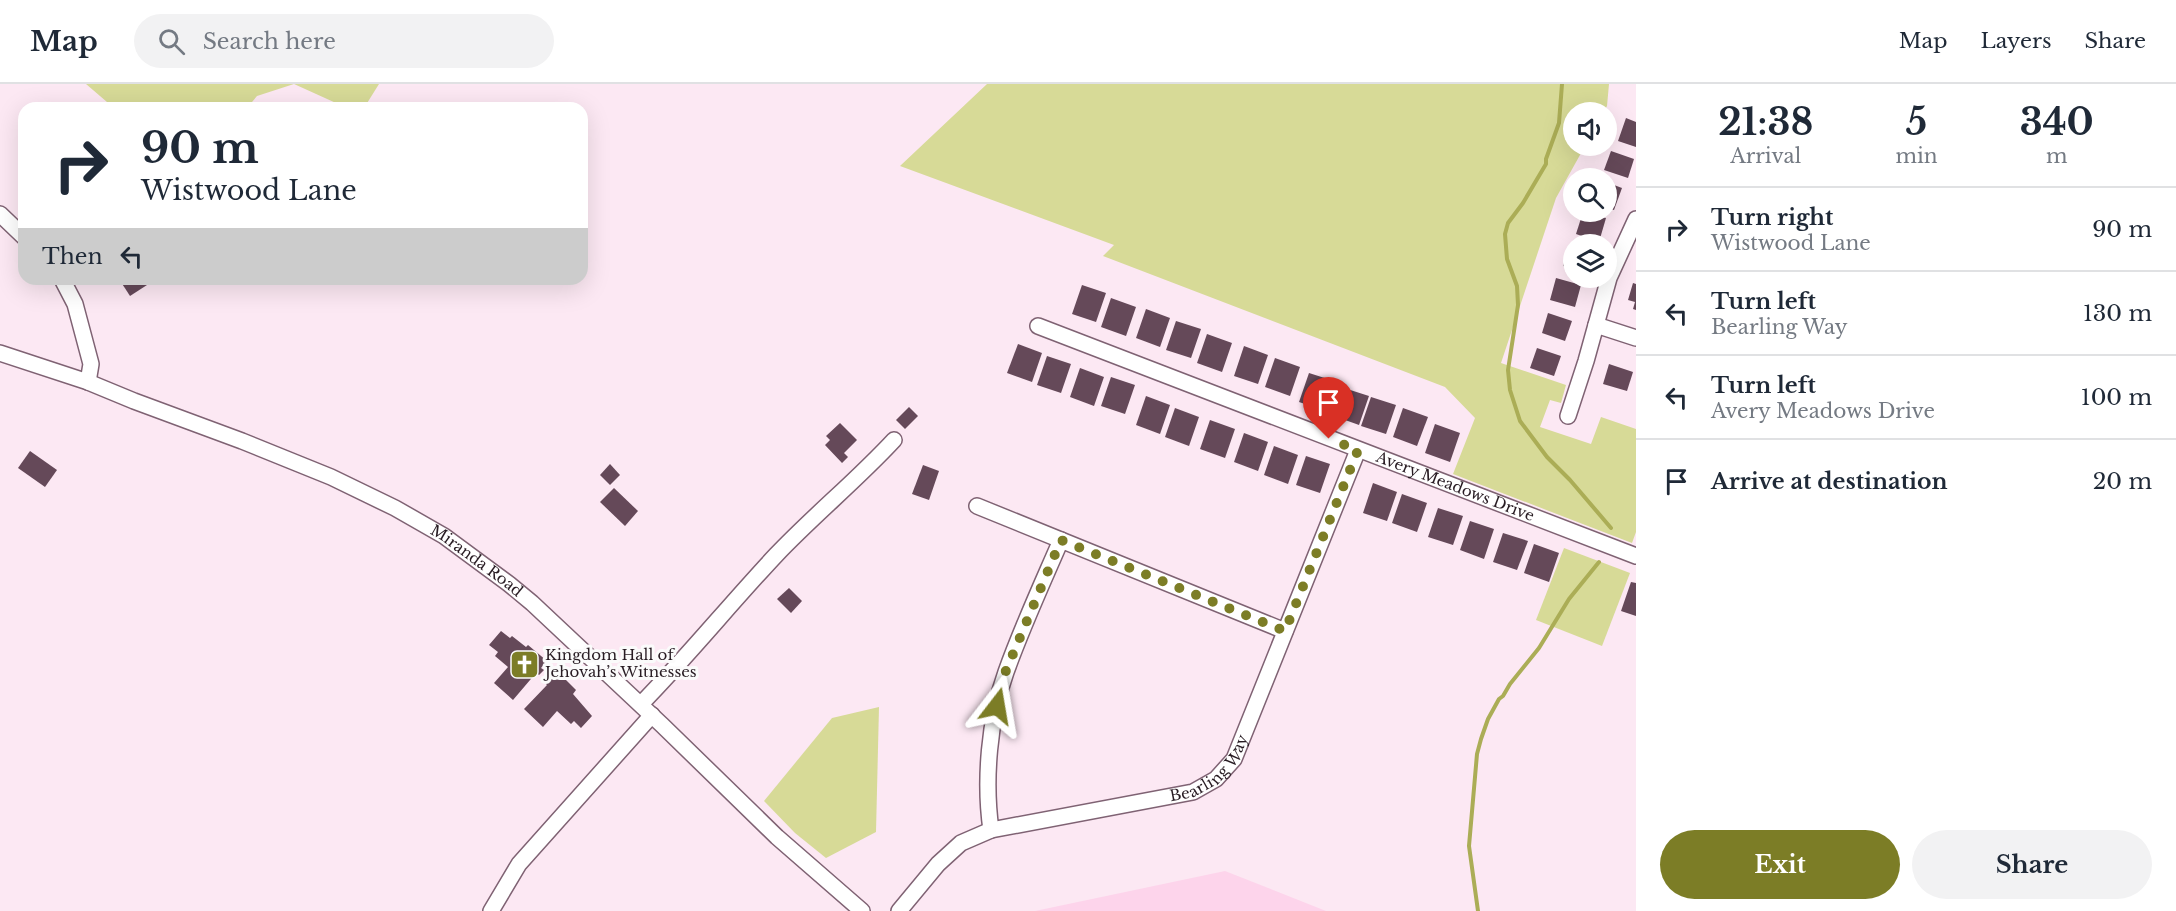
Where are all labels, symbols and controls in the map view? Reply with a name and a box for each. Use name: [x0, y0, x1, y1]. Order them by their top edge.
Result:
search box: [134, 14, 554, 68]
text: Map: [30, 24, 98, 59]
icon: search: [155, 25, 188, 58]
text: Search here: [203, 28, 336, 55]
text: Map: [1899, 28, 1948, 54]
text: Layers: [1981, 28, 2052, 54]
text: Share: [2085, 28, 2146, 54]
text: 21:38: [1718, 100, 1813, 145]
text: 5: [1906, 100, 1927, 145]
text: 340: [2020, 100, 2094, 145]
map controls: [1563, 102, 1617, 288]
button: sound: [1563, 102, 1617, 156]
text: 90 m: [141, 122, 259, 174]
icon: right: [42, 126, 120, 204]
text: Arrival: [1730, 144, 1801, 168]
text: min: [1896, 144, 1938, 168]
text: m: [2046, 144, 2068, 168]
button: search: [1563, 168, 1617, 222]
text: Wistwood Lane: [141, 174, 357, 207]
text: Turn right: [1711, 204, 1833, 231]
icon: right: [1660, 213, 1693, 246]
text: 90 m: [2092, 216, 2152, 243]
text: Wistwood Lane: [1711, 231, 1871, 255]
button: layers: [1563, 234, 1617, 288]
icon: left: [115, 240, 148, 273]
text: Then: [42, 243, 103, 270]
text: Turn left: [1711, 288, 1816, 315]
icon: left: [1660, 297, 1693, 330]
text: 130 m: [2083, 300, 2152, 327]
text: Bearling Way: [1711, 315, 1847, 339]
text: Turn left: [1711, 372, 1816, 399]
pin: [1303, 377, 1354, 439]
icon: left: [1660, 381, 1693, 414]
text: 100 m: [2081, 384, 2152, 411]
icon: arrive: [1312, 386, 1345, 419]
text: Avery Meadows Drive: [1711, 399, 1935, 423]
street label: Avery Meadows Drive: [1373, 447, 1537, 525]
icon: arrive: [1660, 465, 1693, 498]
text: Arrive at destination: [1711, 468, 1948, 495]
text: 20 m: [2093, 468, 2152, 495]
street label: Miranda Road: [427, 520, 527, 600]
place label: Kingdom Hall of Jehovah’s Witnesses: [543, 645, 697, 681]
church icon: Kingdom Hall of Jehovah’s Witnesses: [508, 648, 540, 680]
position arrow: [965, 674, 1029, 738]
street label: Bearling Way: [1168, 731, 1252, 805]
button: Exit: [1660, 830, 1900, 899]
button: Share: [1912, 830, 2152, 899]

